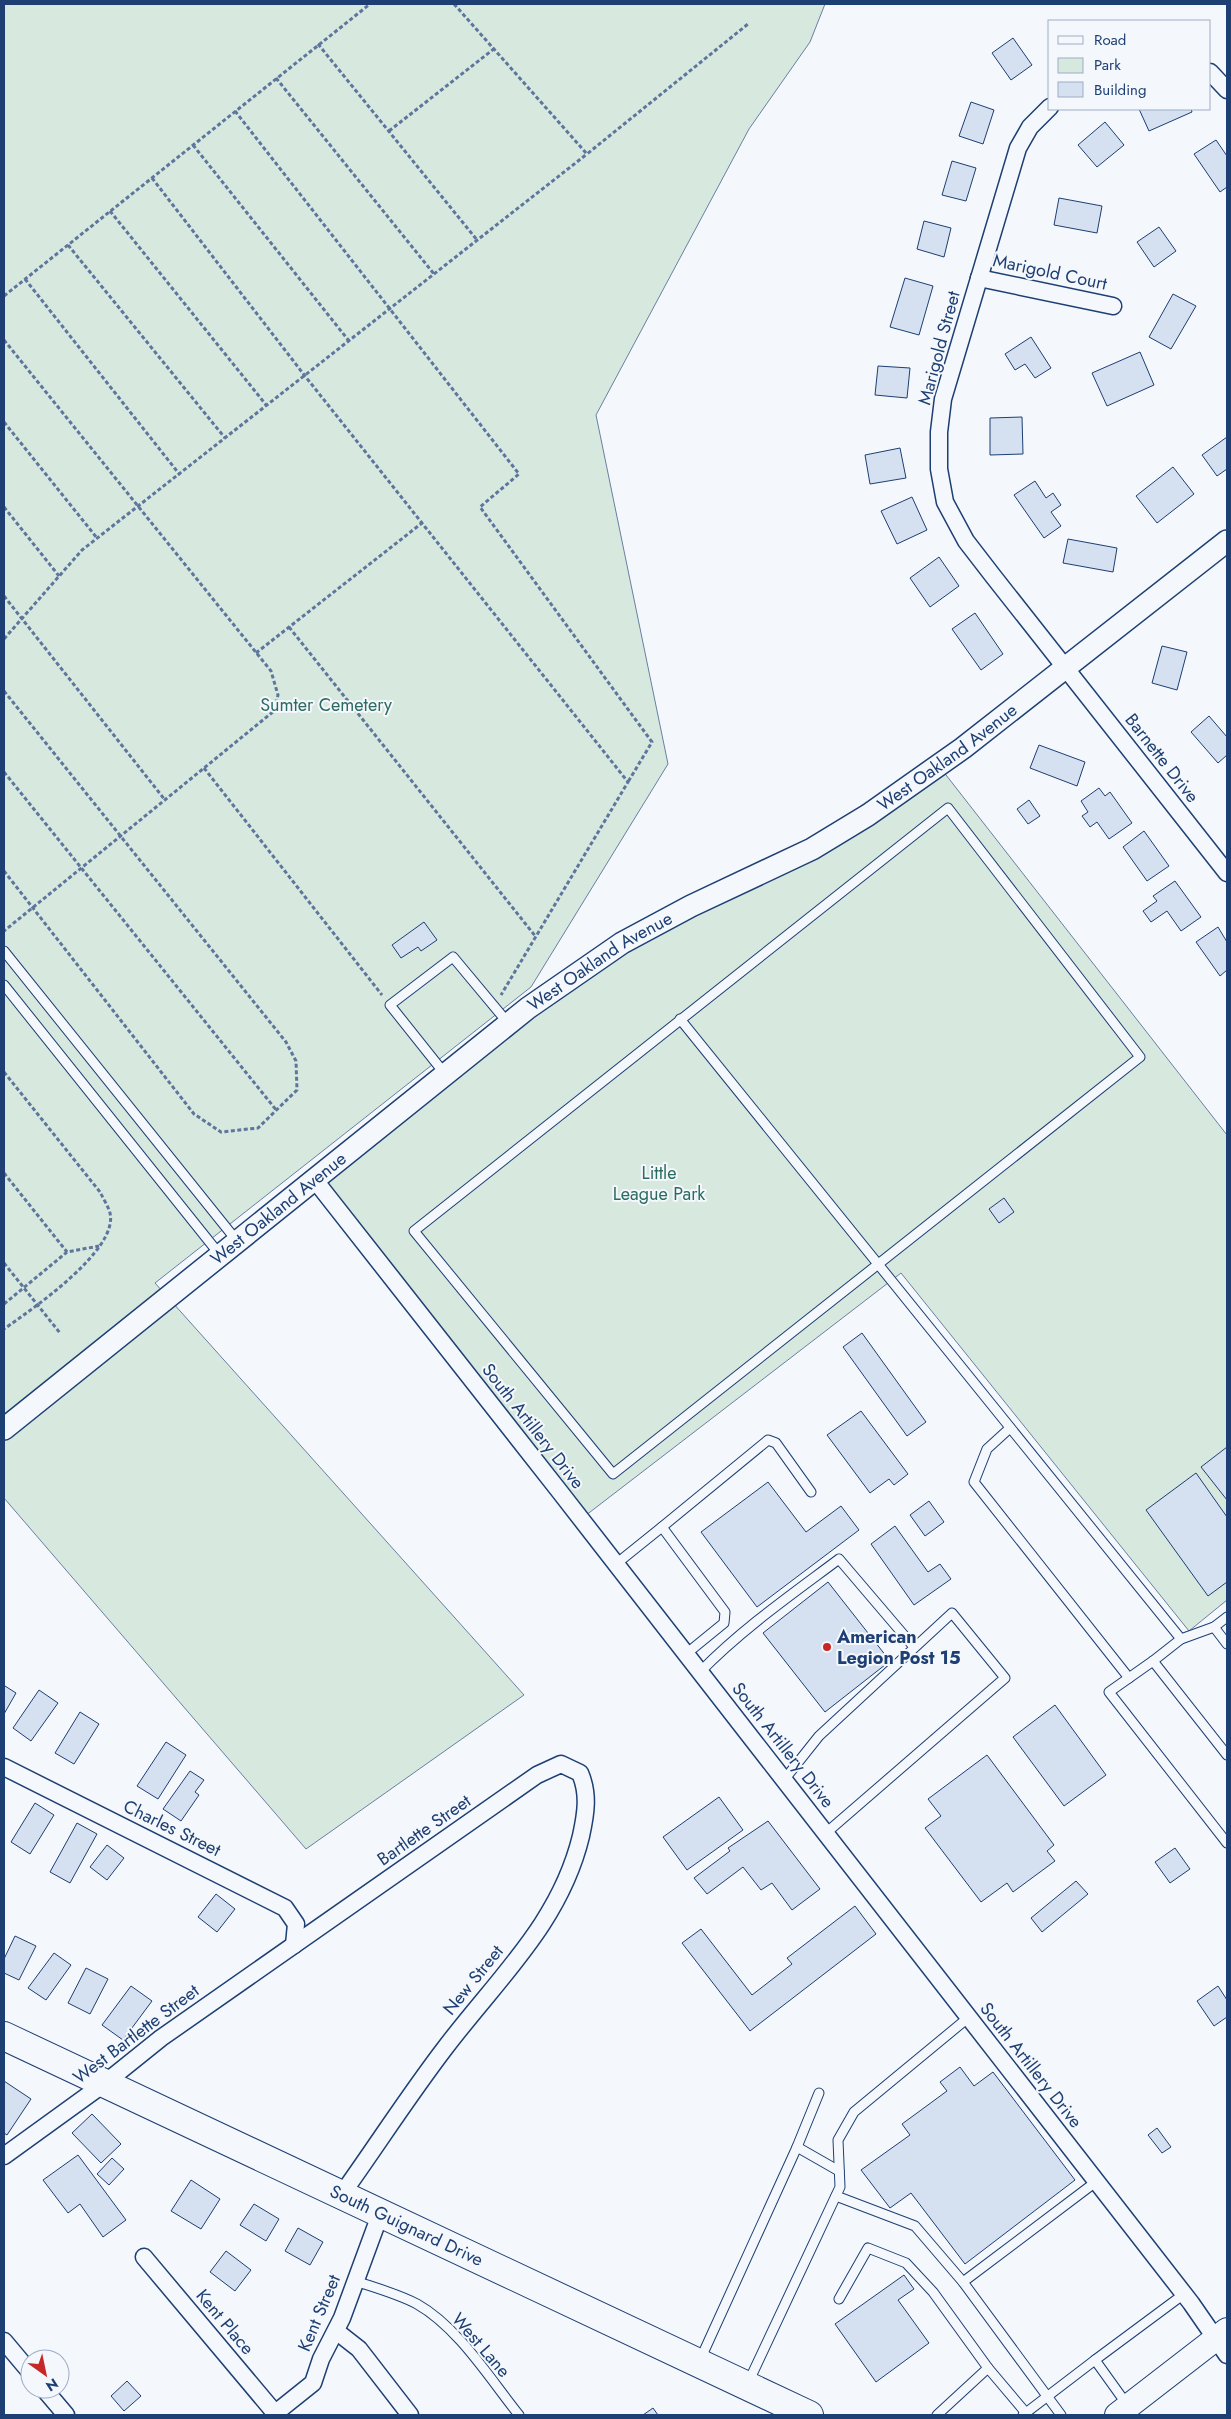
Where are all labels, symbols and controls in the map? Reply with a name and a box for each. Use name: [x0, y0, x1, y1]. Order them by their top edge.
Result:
legend: [1048, 20, 1211, 110]
text: Road: [1094, 29, 1126, 51]
text: Park: [1094, 54, 1121, 76]
text: Building: [1094, 79, 1146, 101]
street label: Marigold Court: [991, 247, 1110, 297]
street label: Marigold Street: [911, 288, 967, 408]
park label: Sumter Cemetery: [260, 692, 392, 718]
street label: West Oakland Avenue: [872, 697, 1023, 817]
street label: Barnette Drive: [1119, 708, 1205, 808]
street label: West Oakland Avenue: [522, 905, 677, 1018]
street label: West Oakland Avenue: [205, 1146, 352, 1271]
park label: Little League Park: [613, 1160, 705, 1207]
street label: South Artillery Drive: [476, 1358, 590, 1494]
place label: American Legion Post 15: [836, 1624, 961, 1671]
marker: American Legion Post 15: [821, 1641, 833, 1653]
street label: South Artillery Drive: [726, 1677, 840, 1813]
street label: Bartlette Street: [372, 1788, 477, 1872]
street label: Charles Street: [119, 1793, 226, 1863]
street label: New Street: [437, 1939, 510, 2021]
street label: West Bartlette Street: [68, 1978, 205, 2090]
street label: South Artillery Drive: [974, 1997, 1088, 2133]
street label: South Guignard Drive: [326, 2178, 488, 2273]
street label: Kent Street: [291, 2270, 347, 2355]
street label: Kent Place: [190, 2284, 260, 2360]
street label: West Lane: [446, 2307, 516, 2383]
north arrow: [20, 2349, 70, 2399]
text: N: [42, 2373, 62, 2396]

